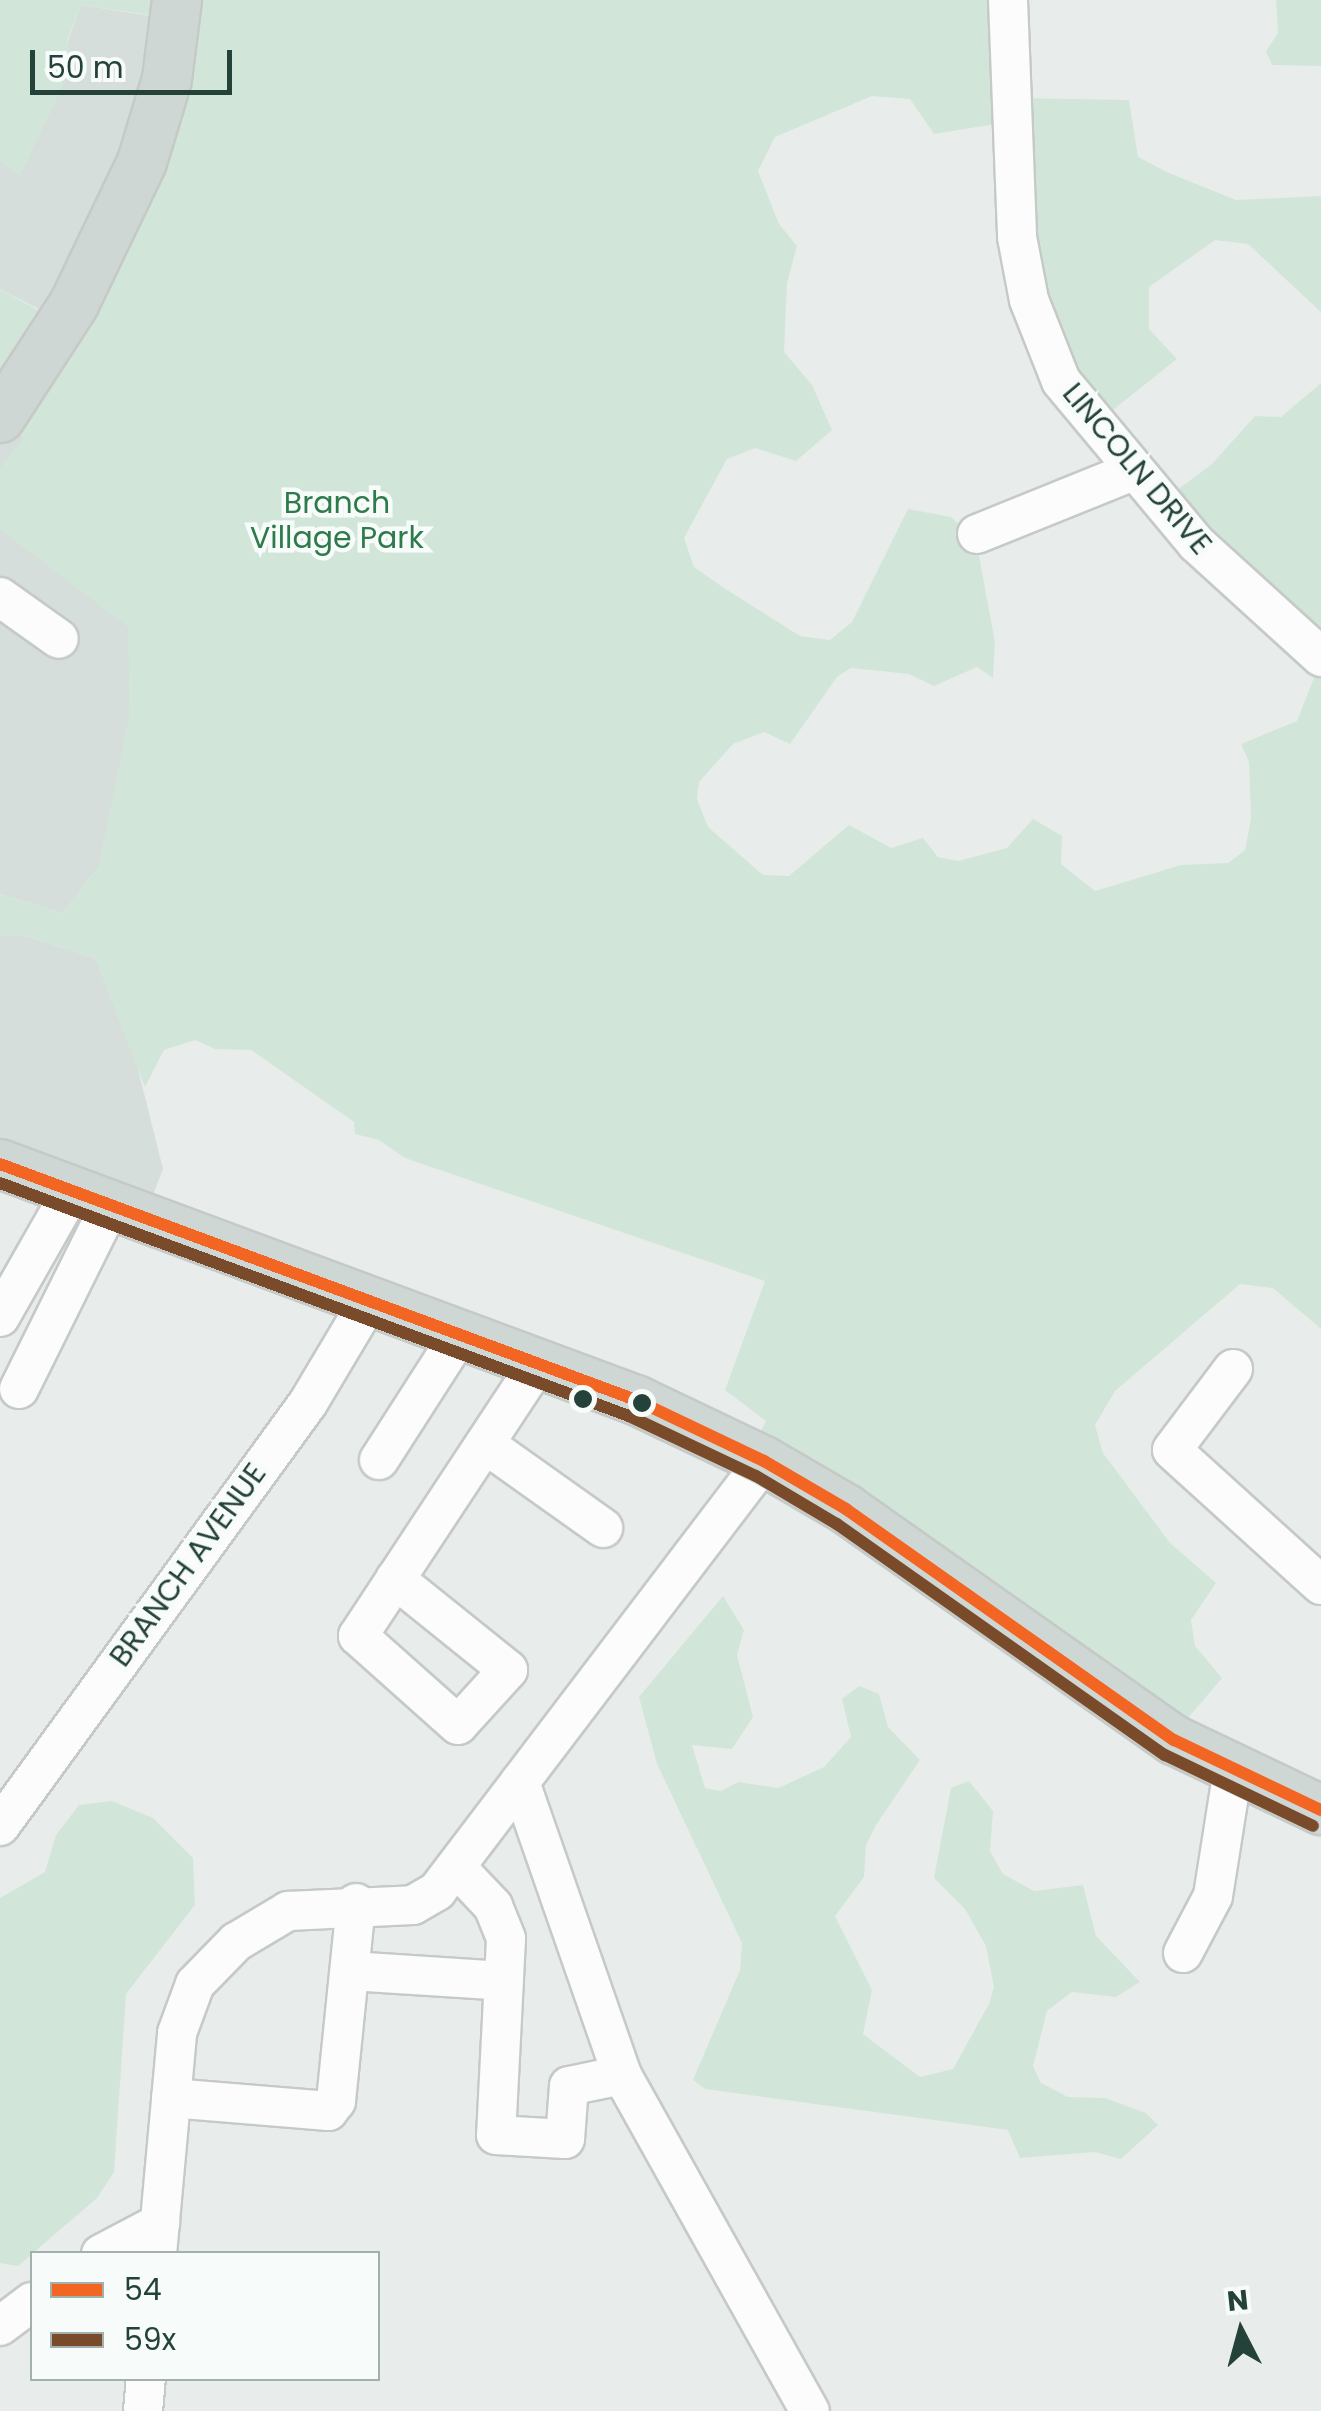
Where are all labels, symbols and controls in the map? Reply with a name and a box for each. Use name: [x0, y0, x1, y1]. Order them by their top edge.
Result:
scale bar: [35, 30, 238, 92]
text: 50 m: [47, 46, 124, 89]
street label: LINCOLN DRIVE: [1055, 376, 1219, 562]
park label: Branch Village Park: [250, 485, 424, 556]
unlabelled marker: [573, 1389, 593, 1409]
unlabelled marker: [632, 1393, 652, 1413]
street label: BRANCH AVENUE: [102, 1456, 274, 1674]
legend: [30, 2251, 380, 2381]
text: 54: [124, 2268, 162, 2311]
text: N: [1225, 2280, 1250, 2321]
north arrow: [1191, 2281, 1291, 2381]
text: 59x: [124, 2318, 176, 2361]

